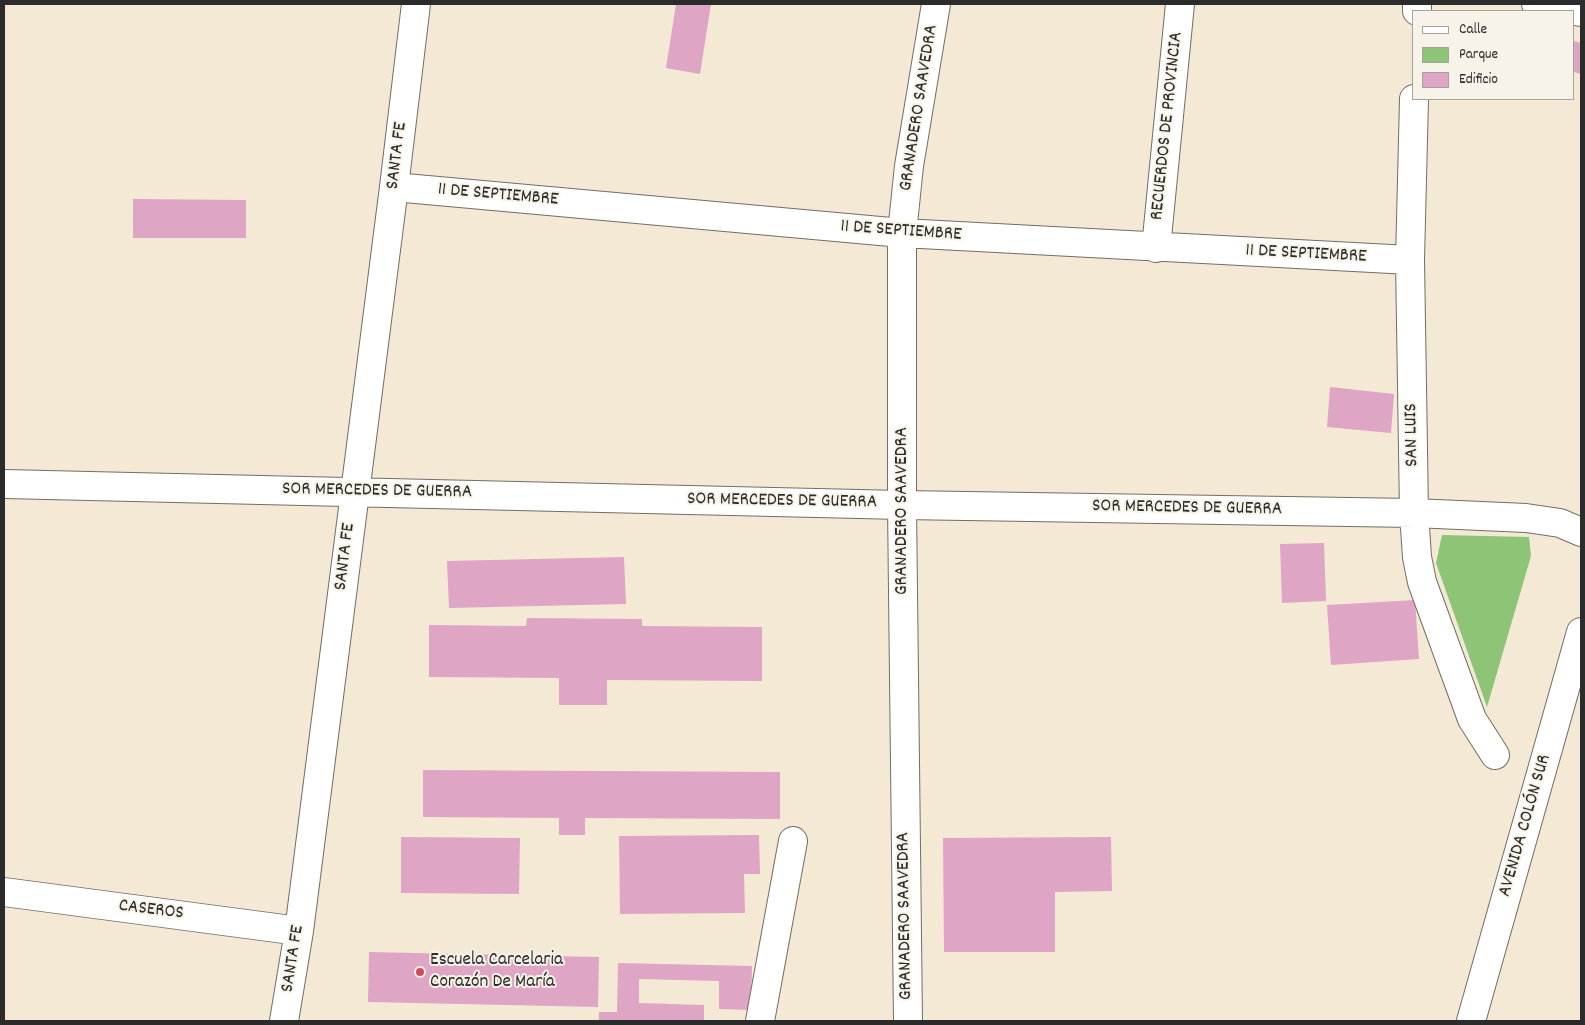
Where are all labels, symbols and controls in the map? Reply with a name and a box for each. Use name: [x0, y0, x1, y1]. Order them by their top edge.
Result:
legend: [1412, 10, 1575, 100]
text: Calle: [1459, 19, 1487, 41]
street label: GRANADERO SAAVEDRA: [896, 23, 944, 193]
street label: RECUERDOS DE PROVINCIA: [1147, 31, 1189, 221]
text: Parque: [1459, 44, 1498, 66]
text: Edificio: [1459, 69, 1498, 91]
street label: SANTA FE: [383, 121, 413, 191]
street label: 11 DE SEPTIEMBRE: [437, 179, 559, 213]
street label: 11 DE SEPTIEMBRE: [840, 216, 962, 248]
street label: 11 DE SEPTIEMBRE: [1245, 240, 1367, 270]
street label: SAN LUIS: [1401, 403, 1425, 467]
street label: GRANADERO SAAVEDRA: [892, 427, 914, 595]
street label: SOR MERCEDES DE GUERRA: [282, 479, 472, 505]
street label: SOR MERCEDES DE GUERRA: [687, 489, 877, 515]
street label: SOR MERCEDES DE GUERRA: [1092, 496, 1282, 522]
street label: SANTA FE: [331, 522, 361, 592]
street label: AVENIDA COLÓN SUR: [1495, 752, 1557, 900]
street label: GRANADERO SAAVEDRA: [893, 832, 919, 1000]
street label: CASEROS: [117, 896, 185, 926]
street label: SANTA FE: [277, 924, 311, 994]
place label: Escuela Carcelaria Corazón De María: [430, 950, 563, 994]
marker: Escuela Carcelaria Corazón De María: [414, 966, 426, 978]

